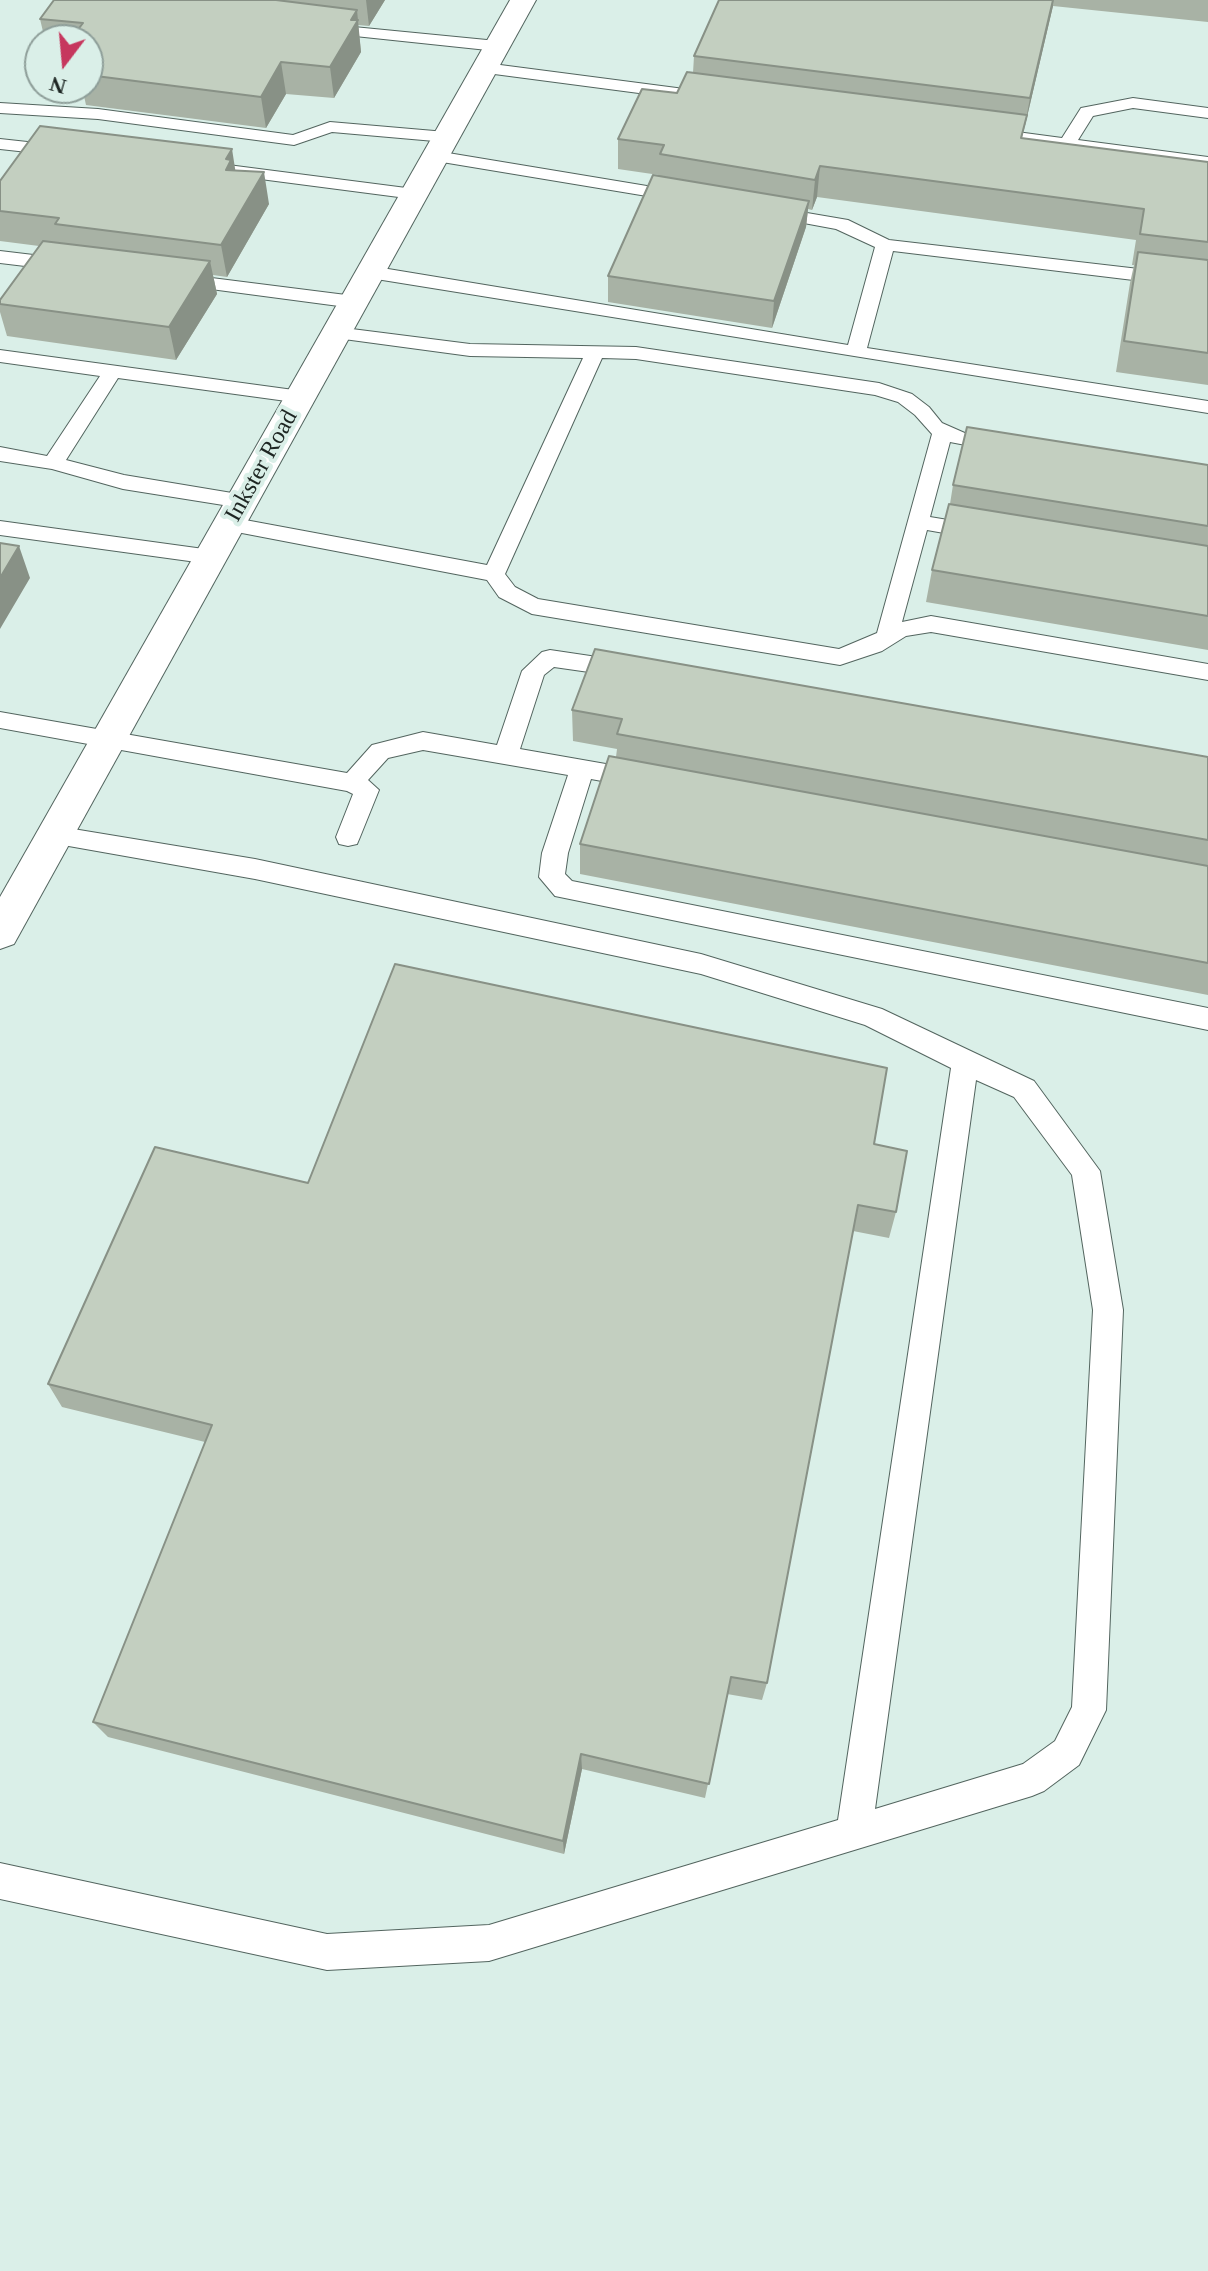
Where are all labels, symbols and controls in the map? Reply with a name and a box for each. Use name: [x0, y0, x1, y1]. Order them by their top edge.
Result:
north arrow: [24, 24, 104, 104]
text: N: [47, 71, 69, 100]
street label: Inkster Road: [220, 405, 304, 527]

